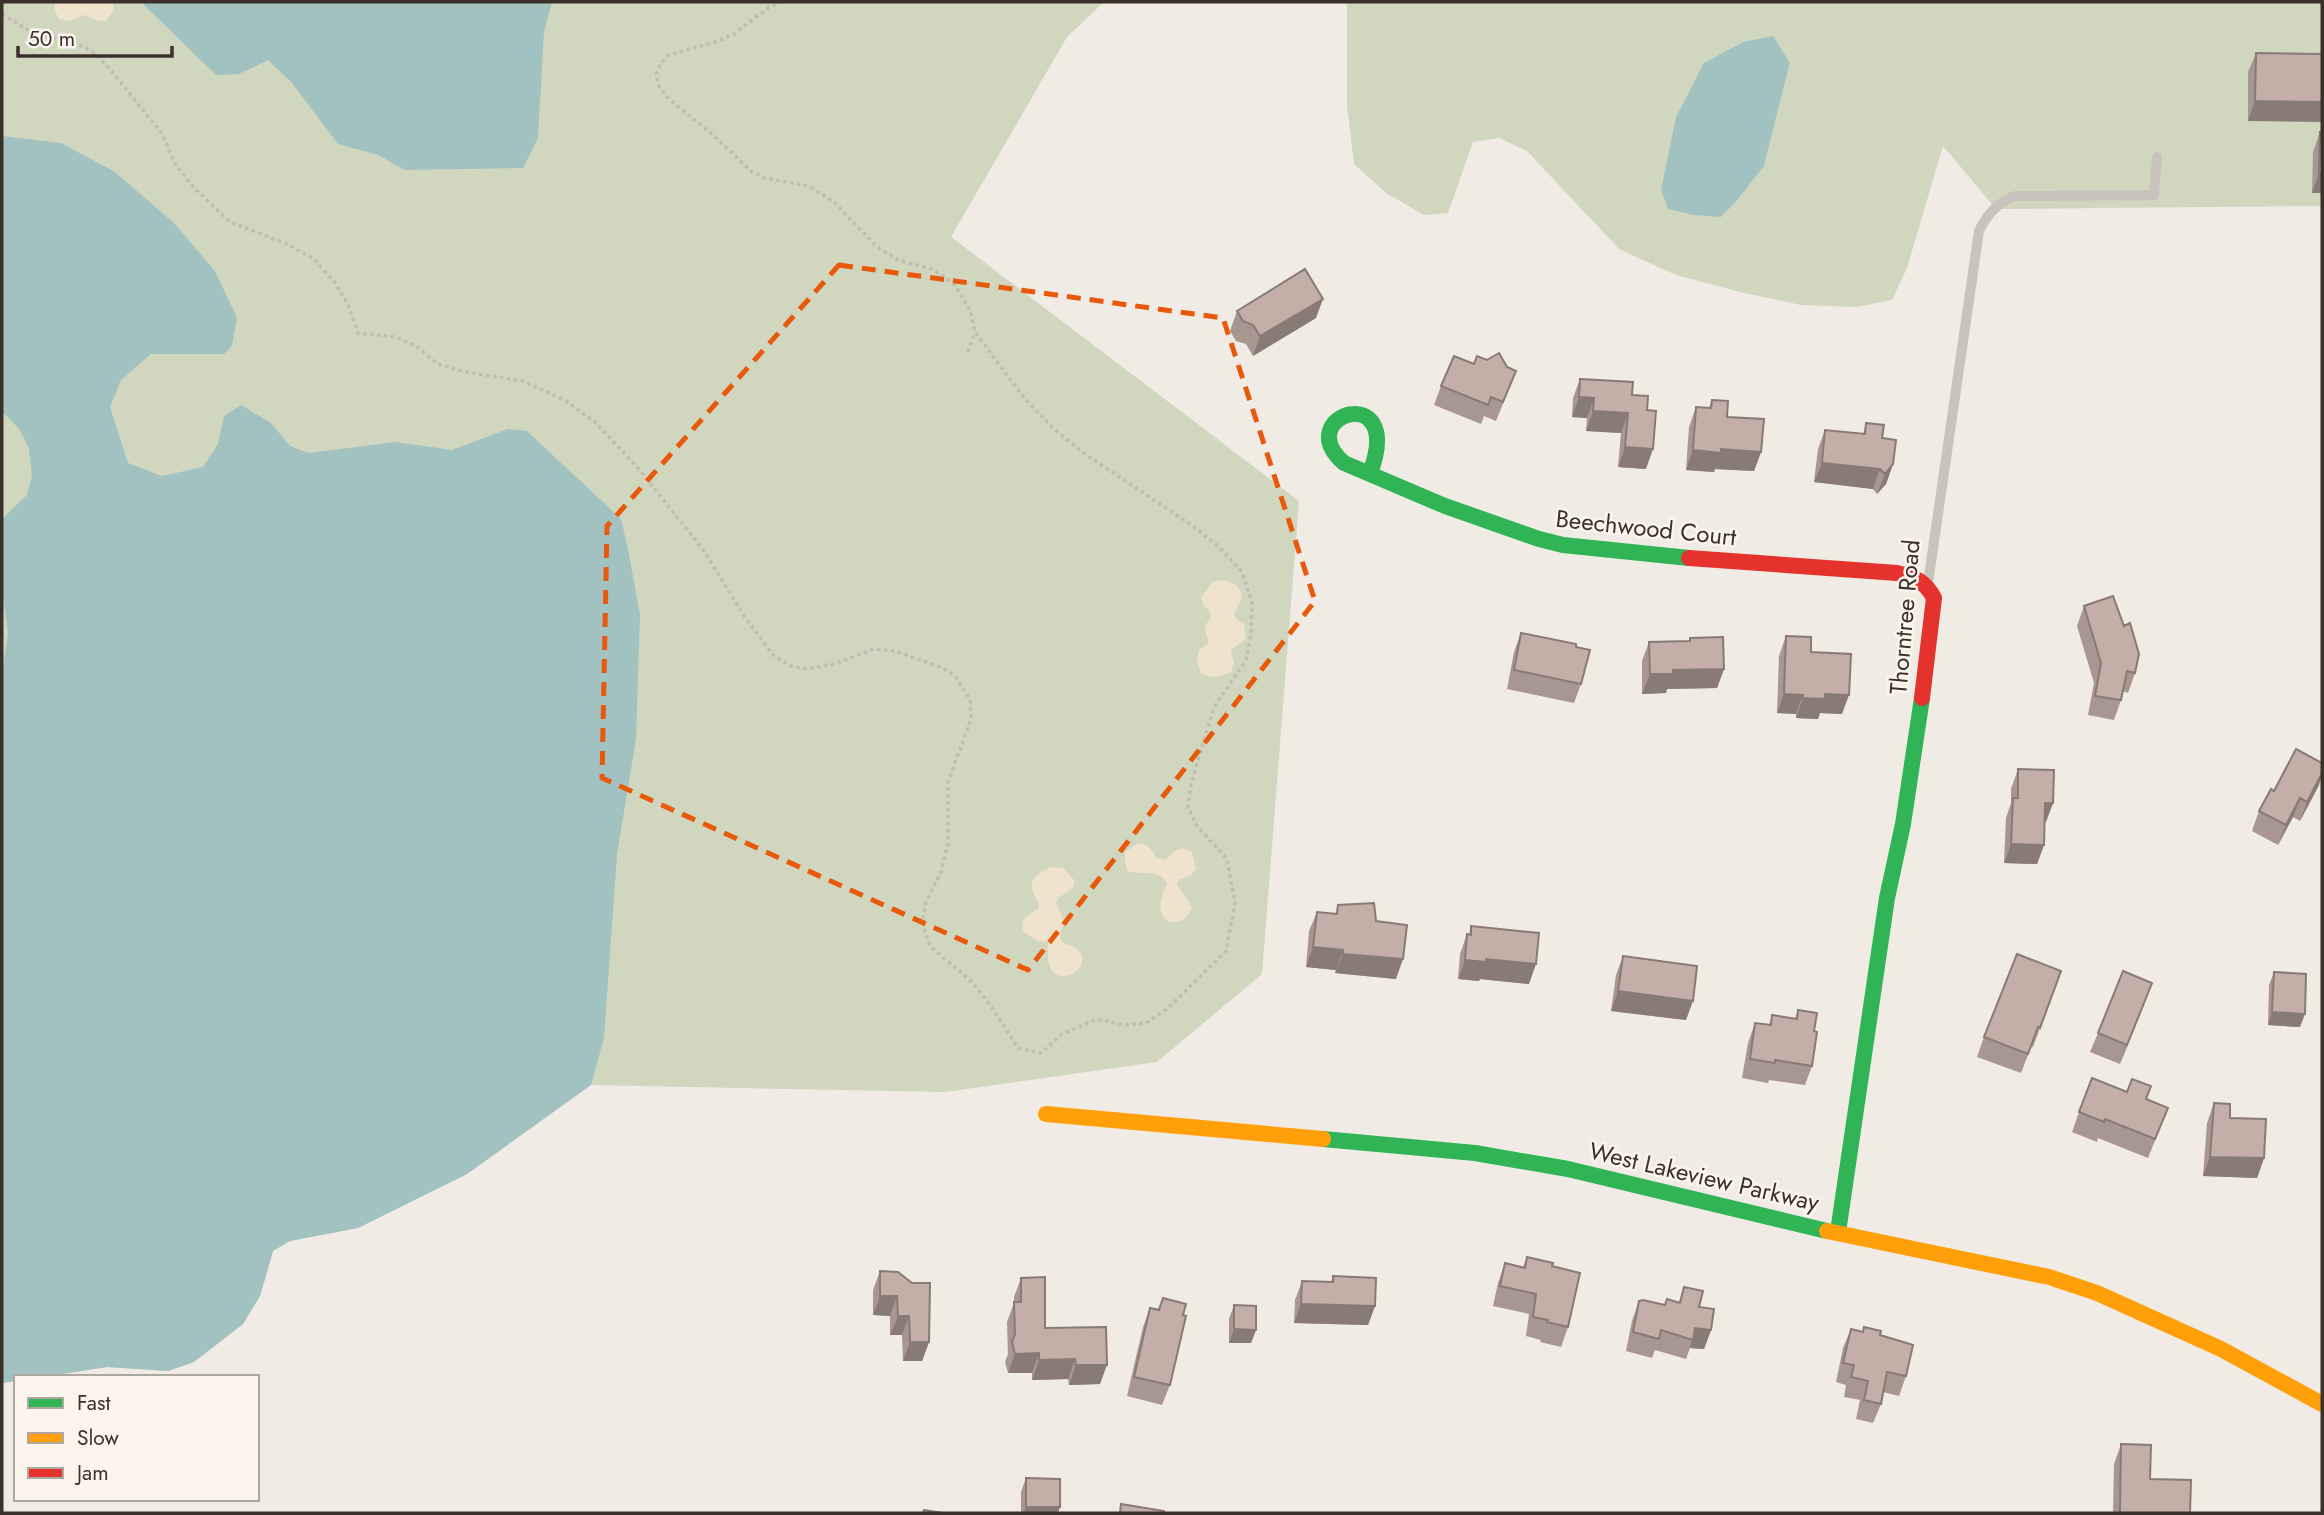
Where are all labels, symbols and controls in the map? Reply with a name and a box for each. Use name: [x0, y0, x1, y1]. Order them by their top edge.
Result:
scale bar: [18, 14, 172, 58]
text: 50 m: [28, 24, 75, 54]
street label: Beechwood Court: [1554, 501, 1738, 554]
street label: Thorntree Road: [1880, 538, 1929, 696]
street label: West Lakeview Parkway: [1586, 1133, 1823, 1220]
legend: [14, 1375, 259, 1501]
text: Fast: [77, 1388, 110, 1418]
text: Slow: [77, 1423, 119, 1453]
text: Jam: [74, 1458, 109, 1488]

